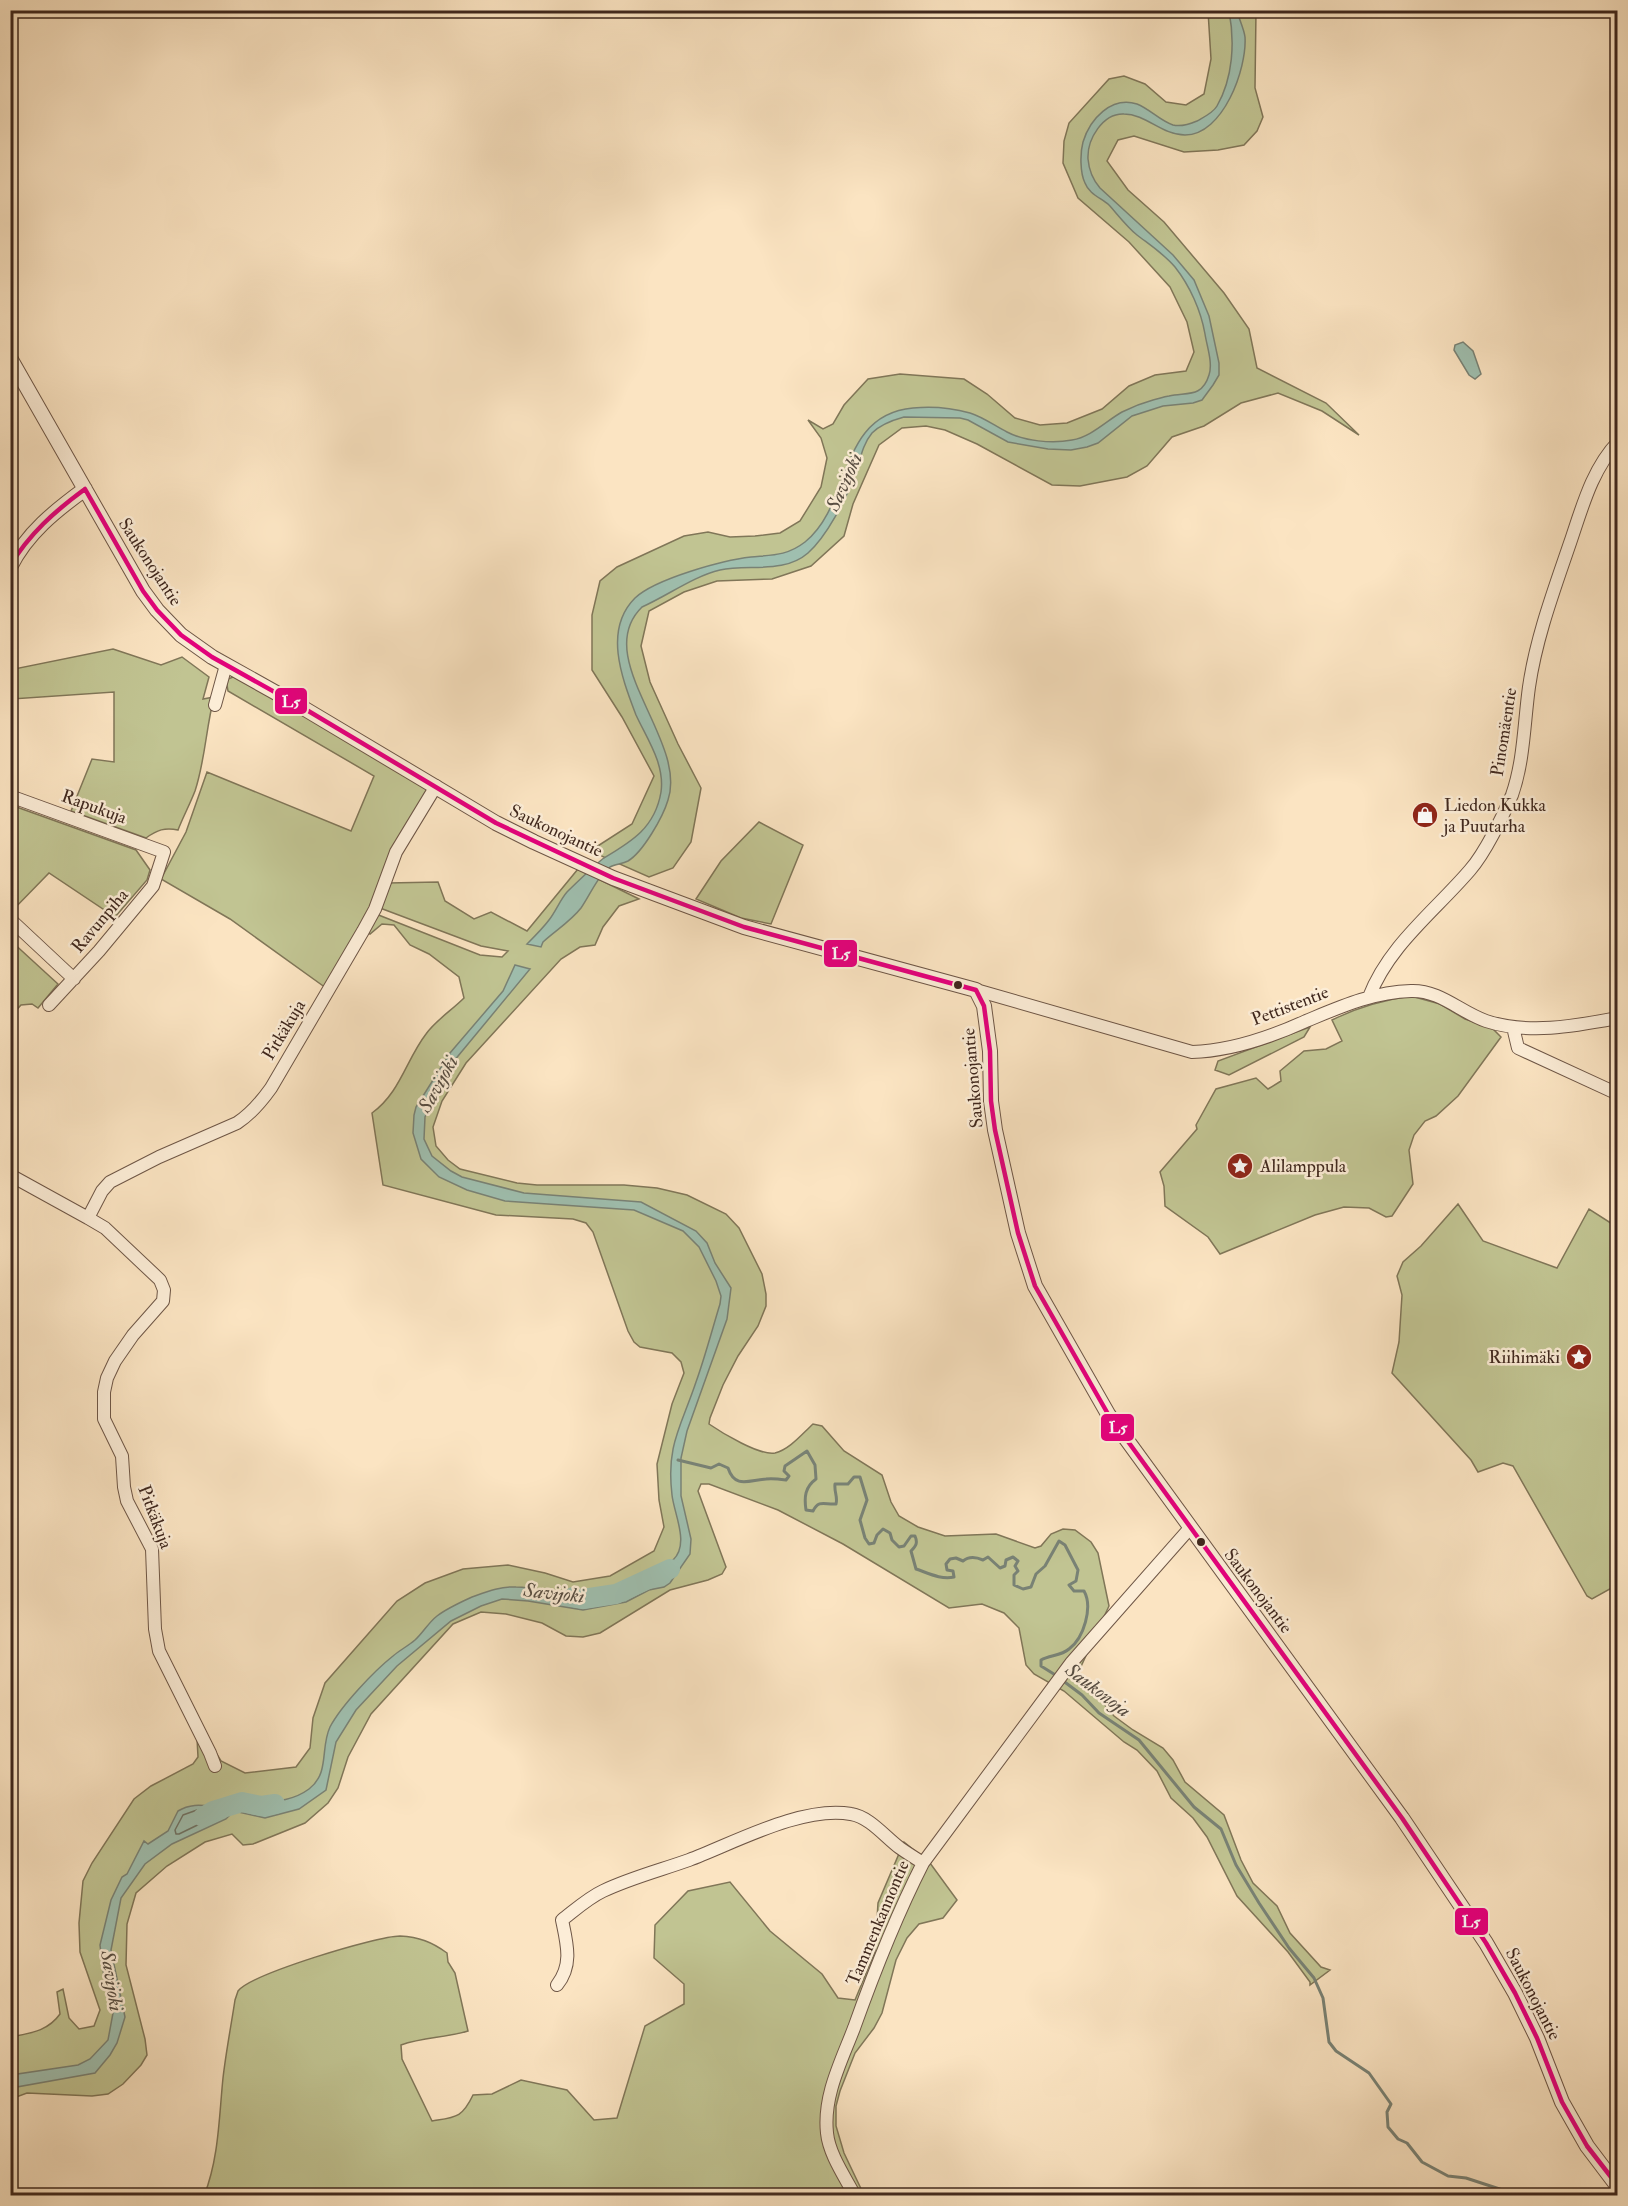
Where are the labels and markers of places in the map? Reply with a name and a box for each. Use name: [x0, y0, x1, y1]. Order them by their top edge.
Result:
place label: Liedon Kukka ja Puutarha: [1441, 794, 1546, 838]
shop icon: Liedon Kukka ja Puutarha: [1410, 800, 1440, 830]
unlabelled marker: [952, 979, 964, 991]
place icon: Alilamppula: [1225, 1151, 1255, 1181]
place label: Alilamppula: [1259, 1155, 1347, 1178]
place icon: Riihimäki: [1564, 1342, 1594, 1372]
place label: Riihimäki: [1489, 1346, 1560, 1369]
unlabelled marker: [1195, 1536, 1207, 1548]

